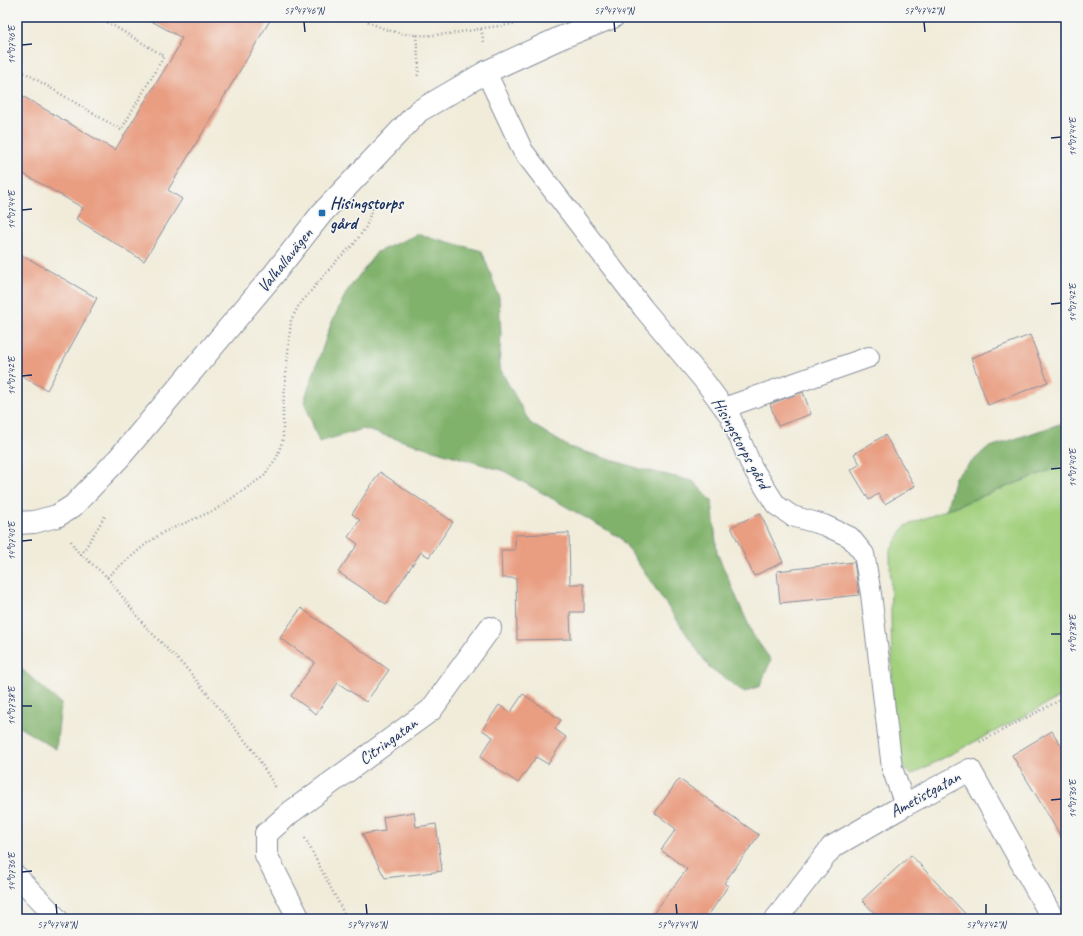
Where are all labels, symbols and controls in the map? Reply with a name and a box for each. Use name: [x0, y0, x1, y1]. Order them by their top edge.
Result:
text: 57°47'46"N: [284, 4, 326, 17]
text: 57°47'44"N: [594, 4, 636, 17]
text: 57°47'42"N: [904, 4, 946, 17]
text: 14°07'46"E: [5, 24, 18, 64]
text: 14°07'44"E: [1066, 116, 1079, 156]
text: 14°07'44"E: [5, 189, 18, 229]
place label: Hisingstorps gård: [330, 193, 405, 234]
marker: Hisingstorps gård: [317, 208, 327, 218]
street label: Valhallavägen: [253, 223, 318, 297]
text: 14°07'42"E: [1066, 282, 1079, 322]
text: 14°07'42"E: [5, 355, 18, 395]
street label: Hisingstorps gård: [707, 393, 776, 495]
text: 14°07'40"E: [1066, 447, 1079, 487]
text: 14°07'40"E: [5, 520, 18, 560]
text: 14°07'38"E: [1066, 613, 1079, 653]
text: 14°07'38"E: [5, 685, 18, 725]
street label: Citringatan: [355, 712, 423, 769]
street label: Ametistgatan: [886, 765, 965, 822]
text: 14°07'36"E: [1066, 778, 1079, 818]
text: 14°07'36"E: [5, 851, 18, 891]
text: 57°47'48"N: [37, 918, 79, 931]
text: 57°47'46"N: [347, 918, 389, 931]
text: 57°47'44"N: [657, 918, 699, 931]
text: 57°47'42"N: [966, 918, 1008, 931]

